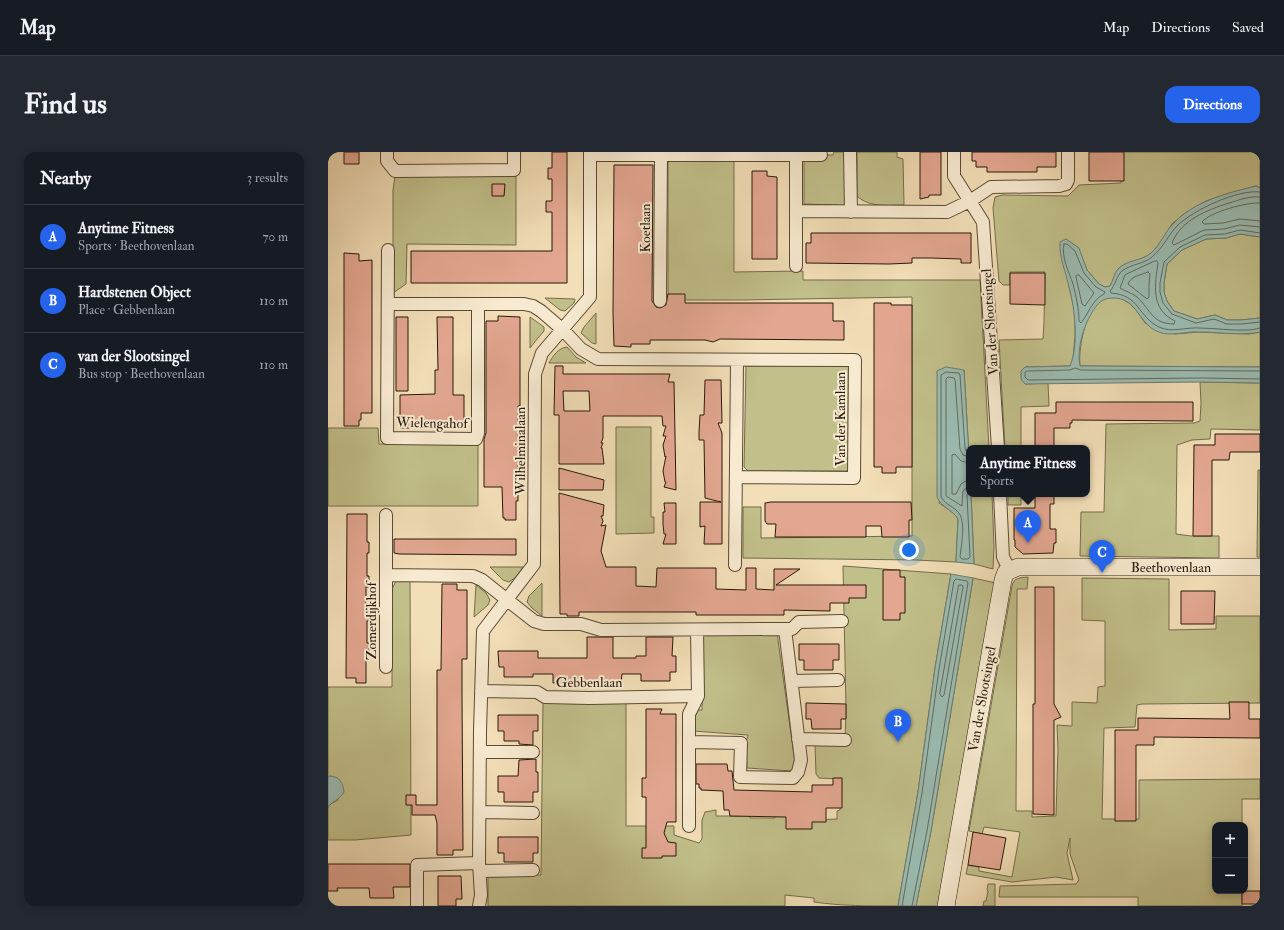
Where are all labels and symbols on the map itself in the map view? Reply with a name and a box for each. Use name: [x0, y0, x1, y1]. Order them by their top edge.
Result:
street label: Koetlaan: [637, 204, 654, 253]
street label: Van der Slootsingel: [978, 268, 1002, 376]
street label: Van der Kamlaan: [832, 372, 849, 466]
street label: Wilhelminalaan: [512, 407, 529, 496]
street label: Wielengahof: [395, 414, 470, 432]
pin: A: [1015, 510, 1041, 543]
your location: [899, 540, 919, 560]
pin: C: [1089, 540, 1115, 573]
street label: Beethovenlaan: [1131, 559, 1211, 576]
street label: Zomerdijkhof: [363, 580, 380, 660]
street label: Van der Slootsingel: [964, 644, 1000, 753]
street label: Gebbenlaan: [556, 674, 622, 691]
pin: B: [885, 709, 911, 742]

